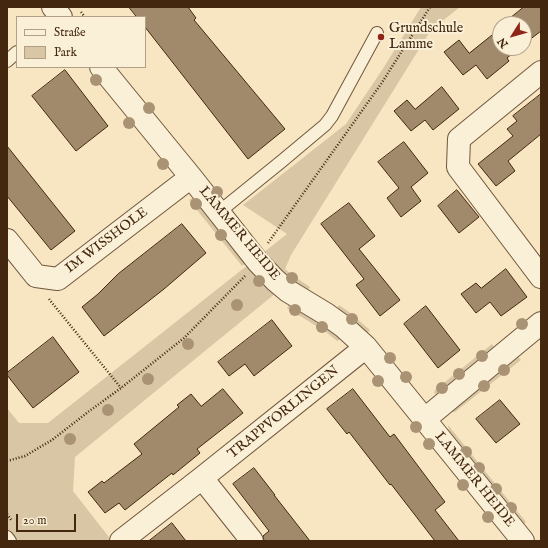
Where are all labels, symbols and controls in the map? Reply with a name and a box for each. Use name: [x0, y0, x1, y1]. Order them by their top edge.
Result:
legend: [16, 16, 146, 68]
north arrow: [492, 16, 532, 56]
place label: Grundschule Lamme: [389, 21, 463, 54]
text: Straße: [54, 25, 86, 40]
marker: Grundschule Lamme: [376, 32, 386, 42]
text: N: [495, 35, 512, 51]
text: Park: [54, 45, 77, 60]
street label: LAMMER HEIDE: [195, 184, 283, 284]
street label: IM WISSHOLE: [62, 205, 152, 277]
street label: TRAPPVORLINGEN: [225, 363, 343, 463]
street label: LAMMER HEIDE: [430, 429, 518, 531]
scale bar: [18, 506, 78, 532]
text: 20 m: [23, 513, 46, 528]

